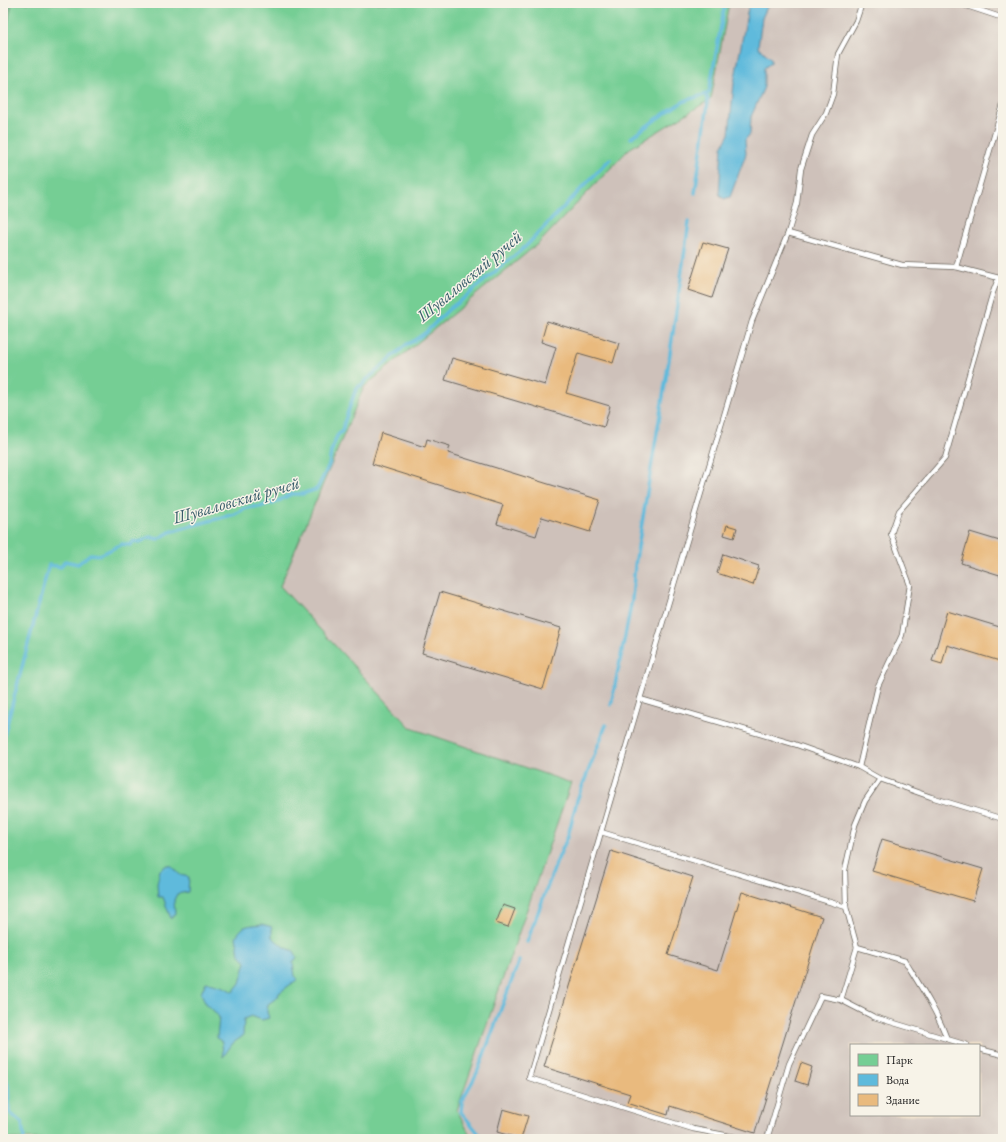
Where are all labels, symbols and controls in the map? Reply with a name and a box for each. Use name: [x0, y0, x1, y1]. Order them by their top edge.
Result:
water label: Шуваловский ручей: [411, 225, 527, 327]
water label: Шуваловский ручей: [169, 471, 302, 529]
legend: [850, 1044, 980, 1116]
text: Парк: [886, 1052, 913, 1068]
text: Вода: [886, 1072, 909, 1088]
text: Здание: [886, 1092, 920, 1108]

